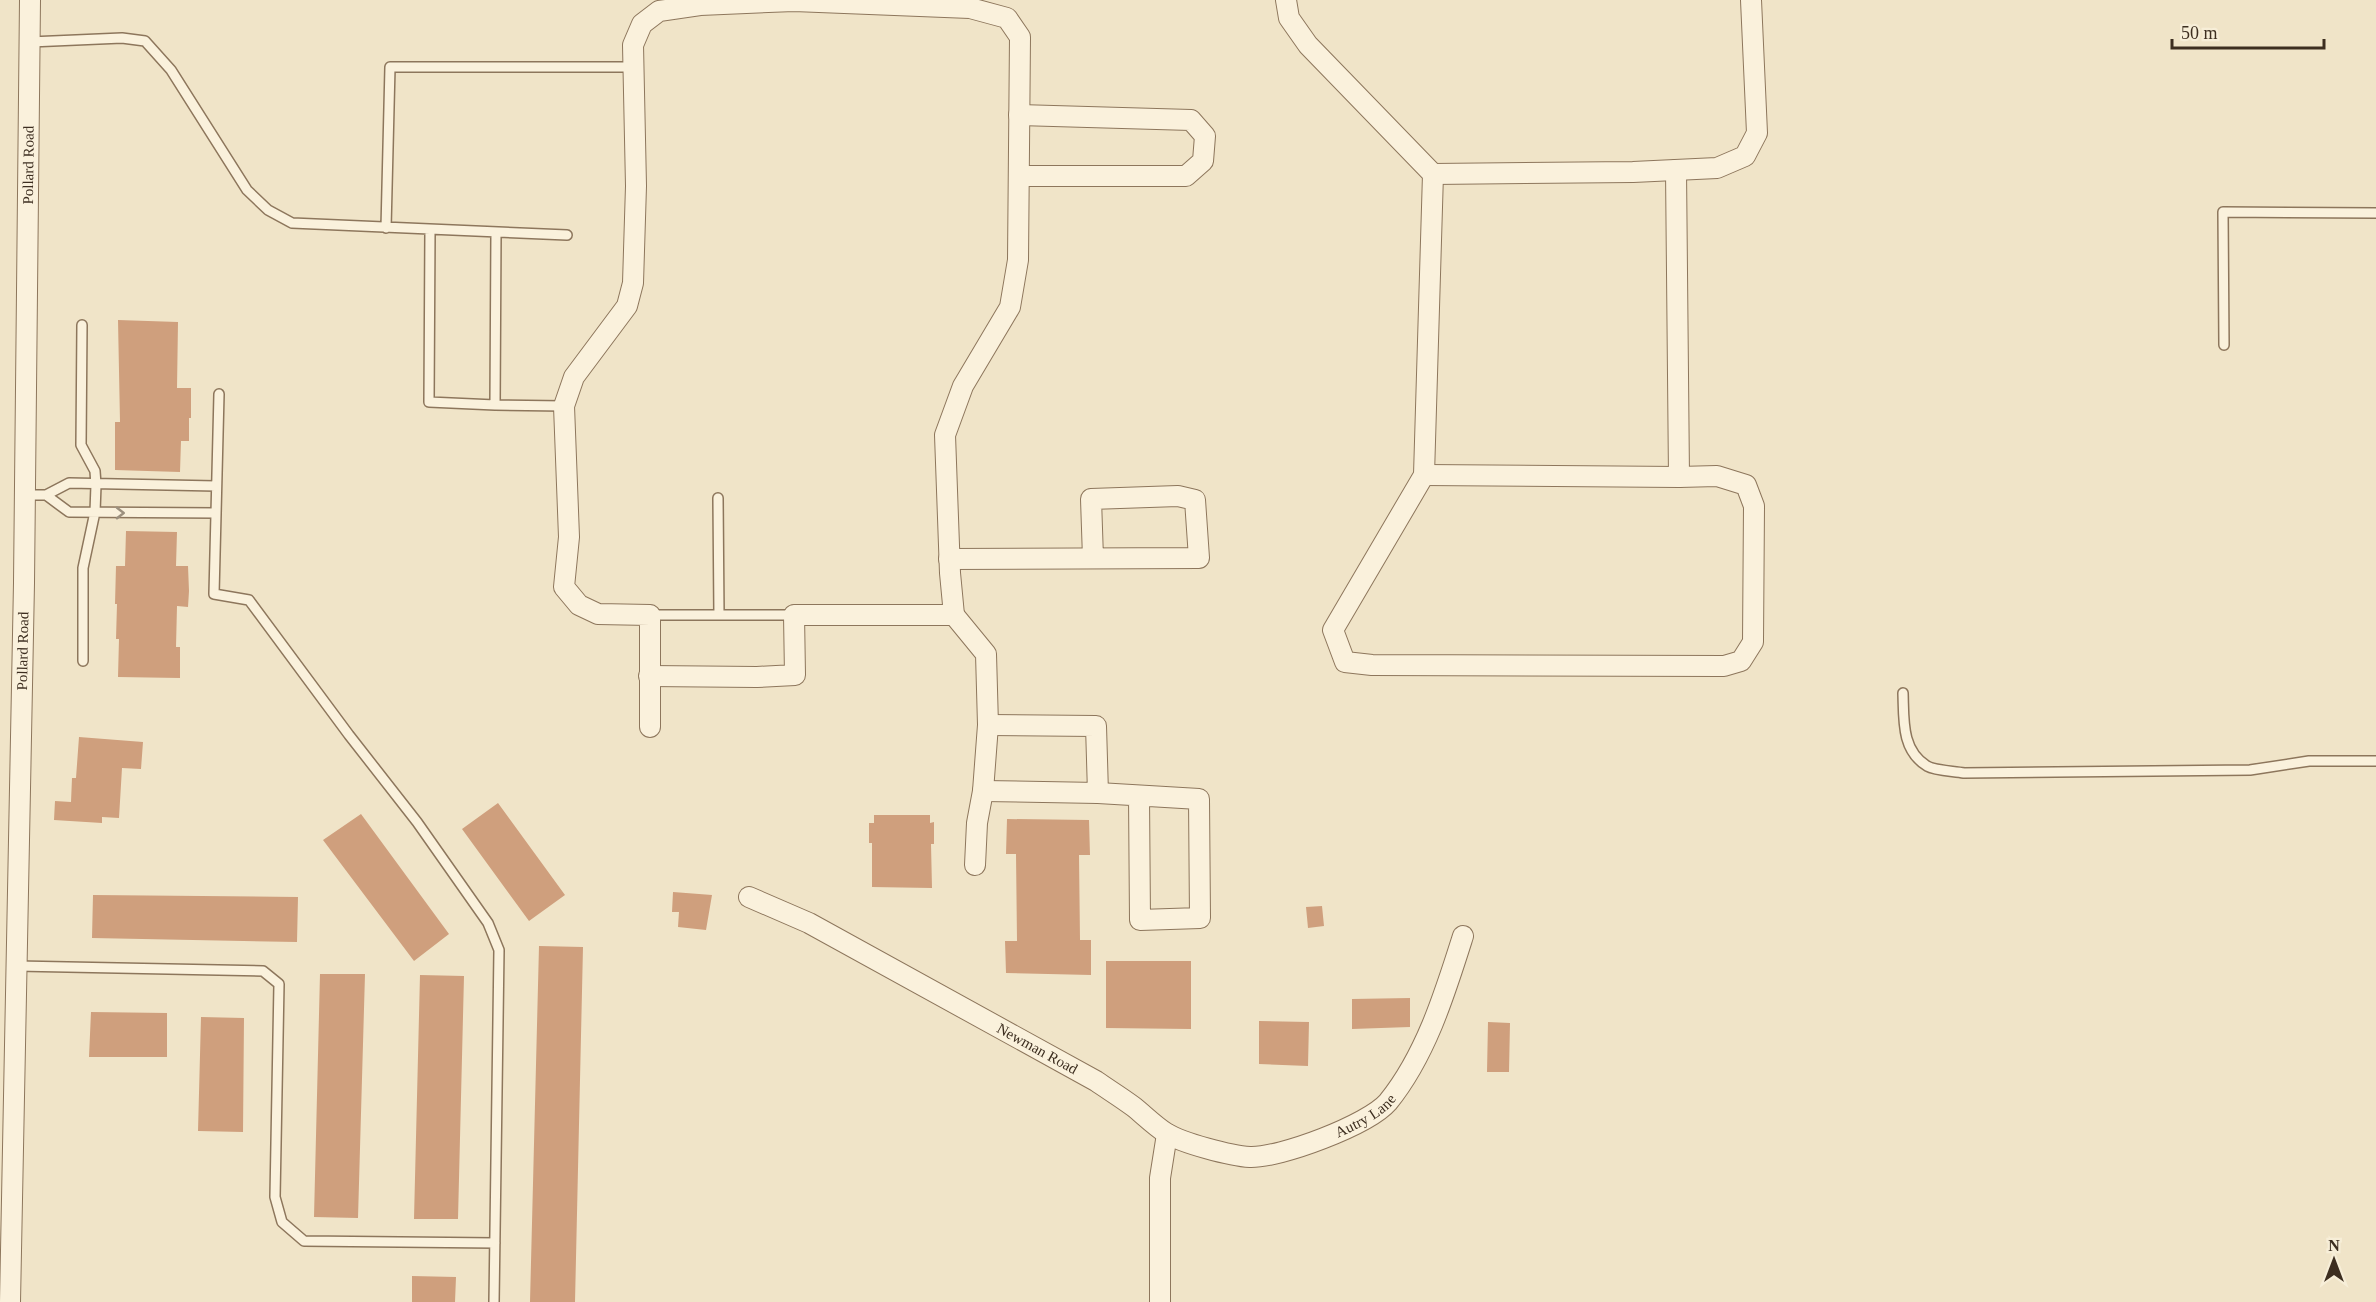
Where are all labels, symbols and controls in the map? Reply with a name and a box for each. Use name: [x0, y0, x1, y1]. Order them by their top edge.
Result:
scale bar: [2172, 12, 2324, 50]
text: 50 m: [2181, 23, 2218, 43]
street label: Pollard Road: [20, 125, 37, 205]
one-way arrow: [115, 506, 124, 519]
street label: Pollard Road: [14, 611, 31, 691]
street label: Newman Road: [994, 1020, 1081, 1078]
street label: Autry Lane: [1333, 1091, 1399, 1140]
north arrow: [2304, 1230, 2364, 1290]
text: N: [2328, 1237, 2340, 1254]

